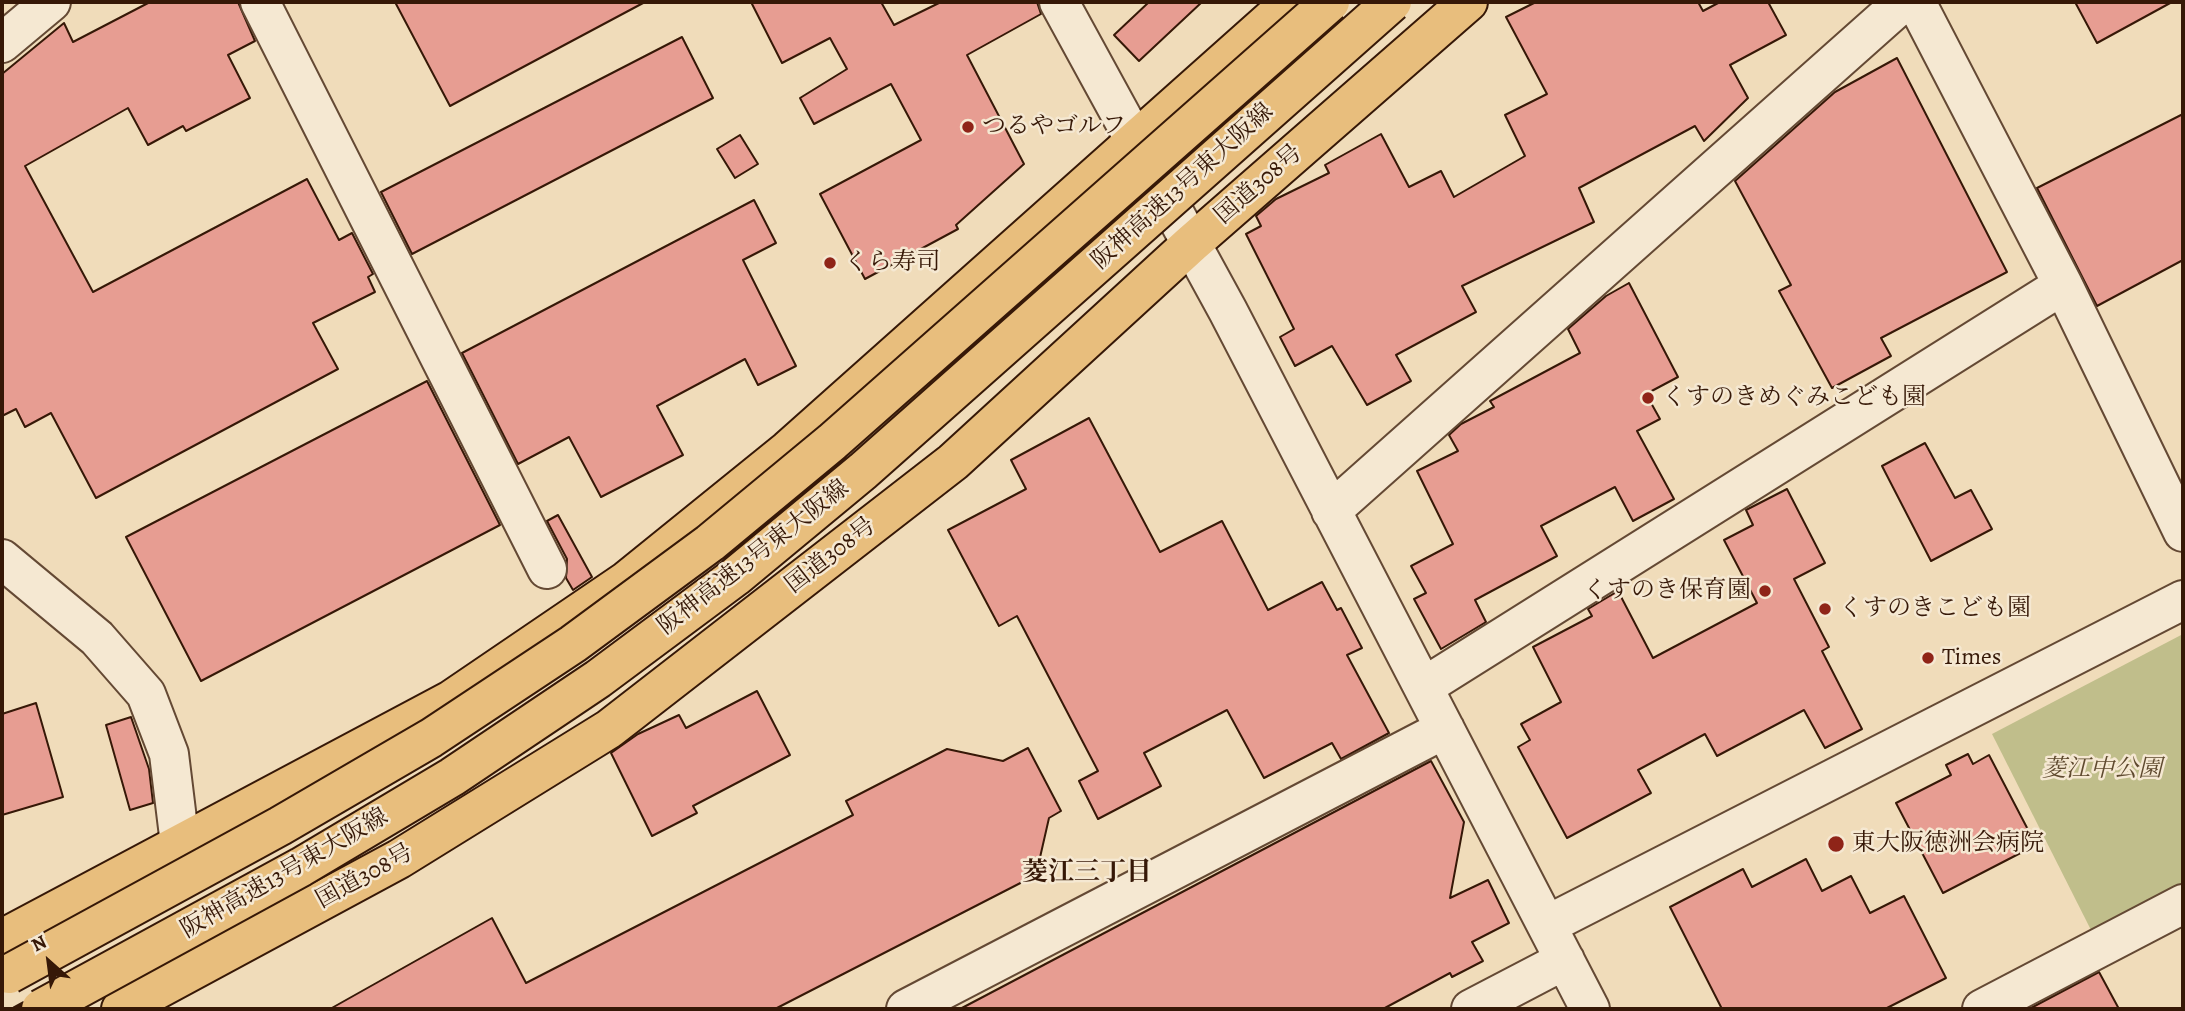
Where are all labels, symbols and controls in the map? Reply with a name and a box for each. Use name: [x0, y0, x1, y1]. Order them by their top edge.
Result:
street label: 阪神高速13号東大阪線: [1086, 98, 1280, 276]
place label: つるやゴルフ: [982, 113, 1126, 141]
marker: つるやゴルフ: [960, 119, 976, 135]
street label: 国道308号: [1209, 139, 1309, 231]
place label: くら寿司: [844, 249, 940, 277]
marker: くら寿司: [822, 255, 838, 271]
place label: くすのきめぐみこども園: [1662, 384, 1926, 412]
marker: くすのきめぐみこども園: [1640, 390, 1656, 406]
street label: 阪神高速13号東大阪線: [653, 475, 855, 641]
street label: 国道308号: [780, 512, 882, 600]
place label: くすのき保育園: [1583, 577, 1751, 605]
marker: くすのき保育園: [1757, 583, 1773, 599]
place label: くすのきこども園: [1839, 595, 2031, 623]
marker: くすのきこども園: [1817, 601, 1833, 617]
place label: Times: [1942, 644, 2002, 672]
marker: Times: [1920, 650, 1936, 666]
park label: 菱江中公園: [2042, 756, 2162, 784]
street label: 阪神高速13号東大阪線: [176, 803, 394, 945]
place label: 東大阪徳洲会病院: [1852, 830, 2044, 858]
marker: 東大阪徳洲会病院: [1826, 834, 1846, 854]
street label: 国道308号: [311, 839, 419, 915]
district label: 菱江三丁目: [1022, 858, 1152, 890]
north arrow: [14, 927, 84, 997]
text: N: [27, 929, 51, 958]

